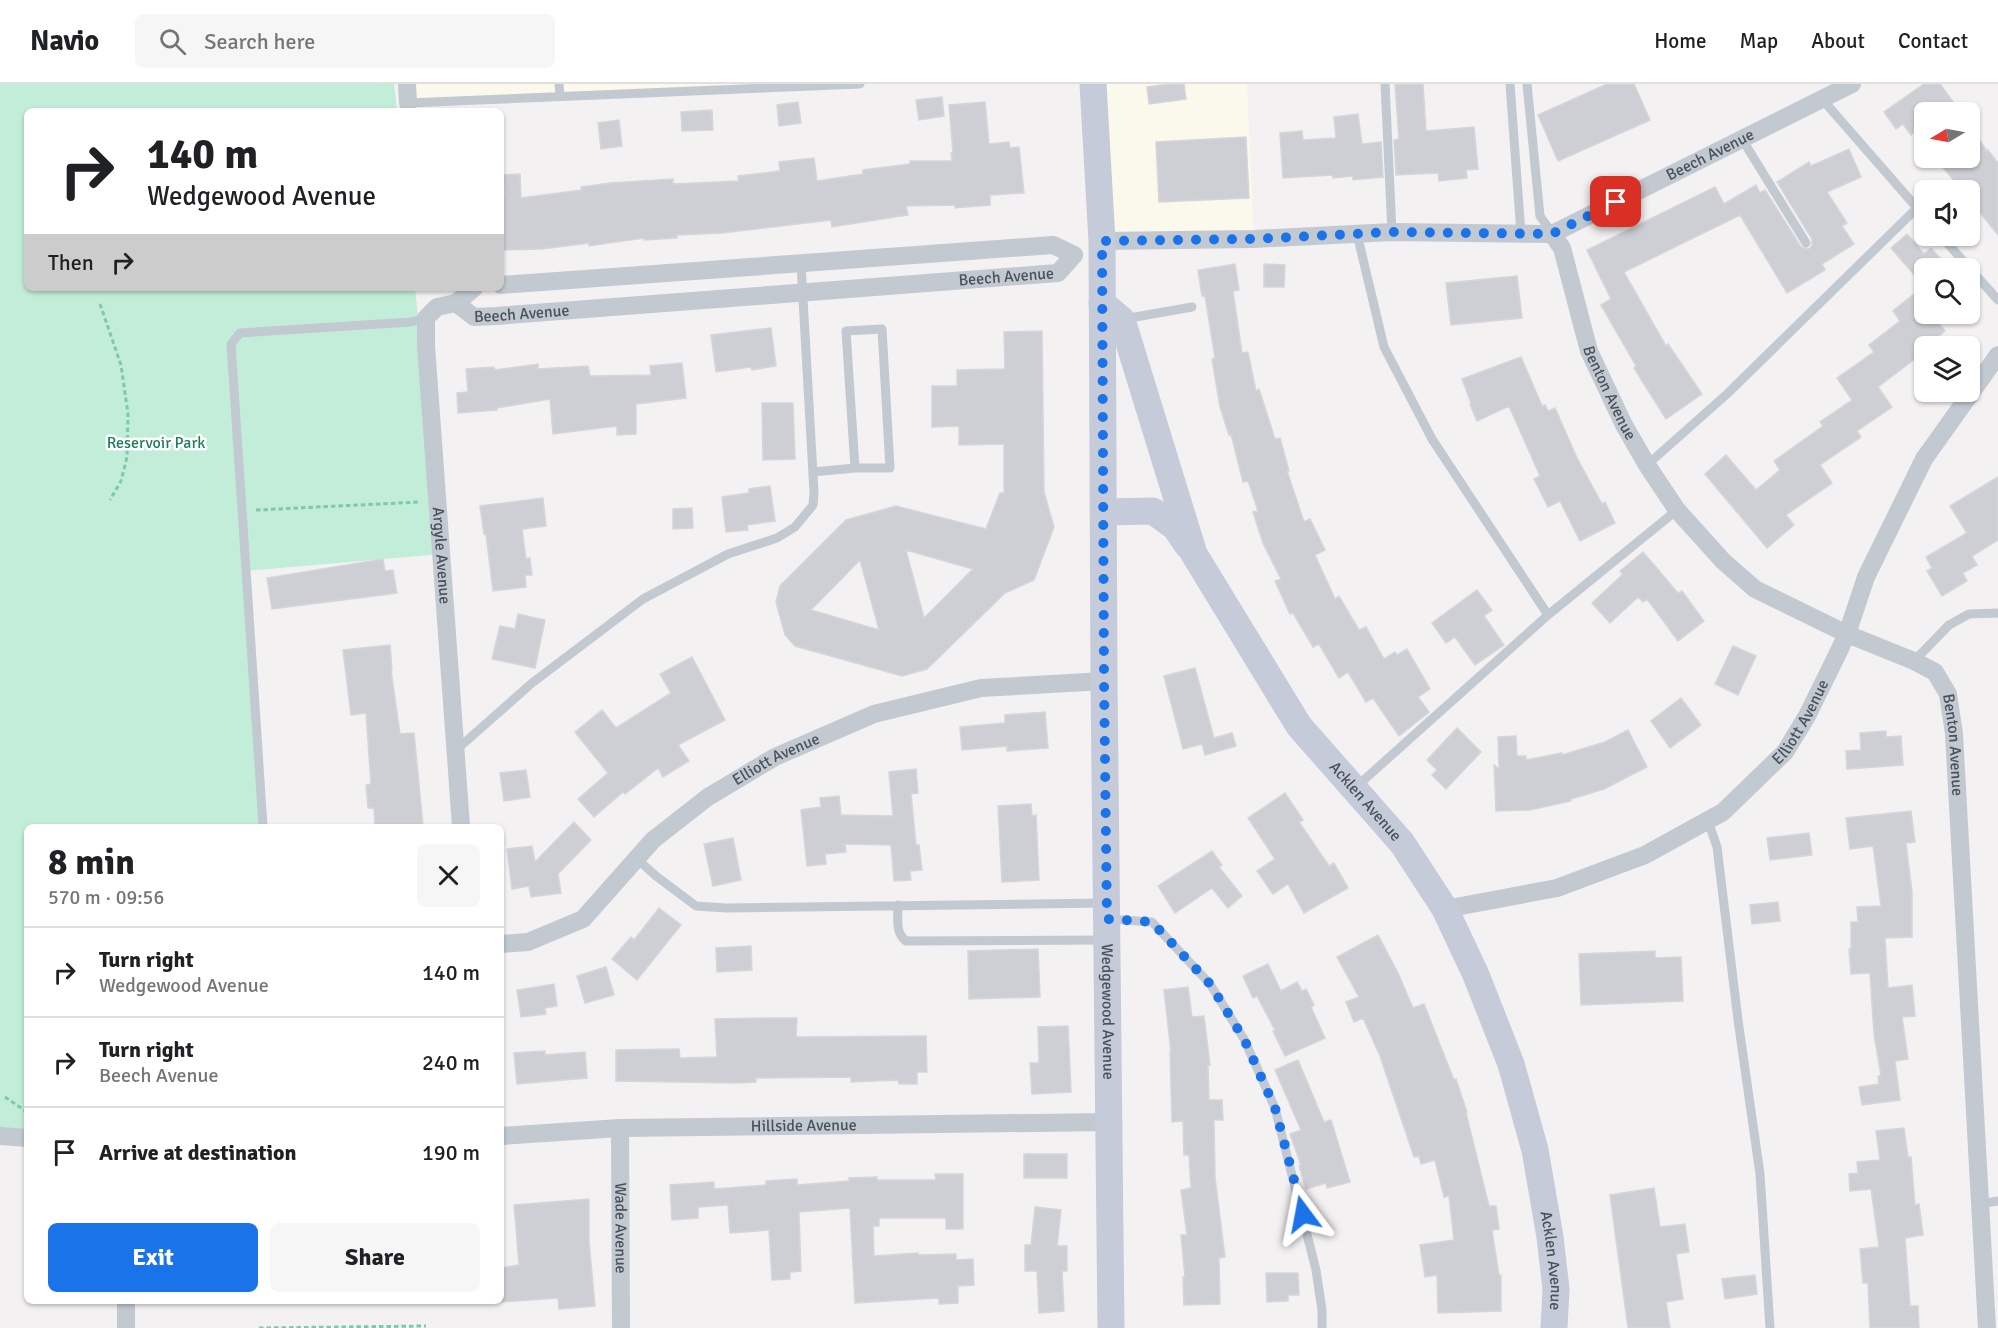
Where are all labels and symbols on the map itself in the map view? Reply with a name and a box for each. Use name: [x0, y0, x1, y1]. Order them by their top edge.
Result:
north arrow: [1914, 102, 1980, 168]
street label: Beech Avenue: [1663, 125, 1757, 185]
pin: [1590, 176, 1641, 227]
street label: Beech Avenue: [958, 263, 1055, 291]
street label: Beech Avenue: [474, 300, 570, 327]
street label: Benton Avenue: [1578, 344, 1641, 444]
park label: Reservoir Park: [107, 433, 205, 453]
street label: Argyle Avenue: [428, 506, 455, 605]
street label: Elliott Avenue: [1768, 676, 1833, 769]
street label: Benton Avenue: [1938, 692, 1967, 796]
street label: Elliott Avenue: [729, 729, 823, 790]
street label: Acklen Avenue: [1325, 757, 1406, 845]
street label: Wedgewood Avenue: [1097, 944, 1118, 1080]
street label: Hillside Avenue: [751, 1115, 857, 1136]
street label: Wade Avenue: [610, 1182, 631, 1274]
position arrow: [1271, 1182, 1335, 1246]
street label: Acklen Avenue: [1536, 1209, 1566, 1311]

